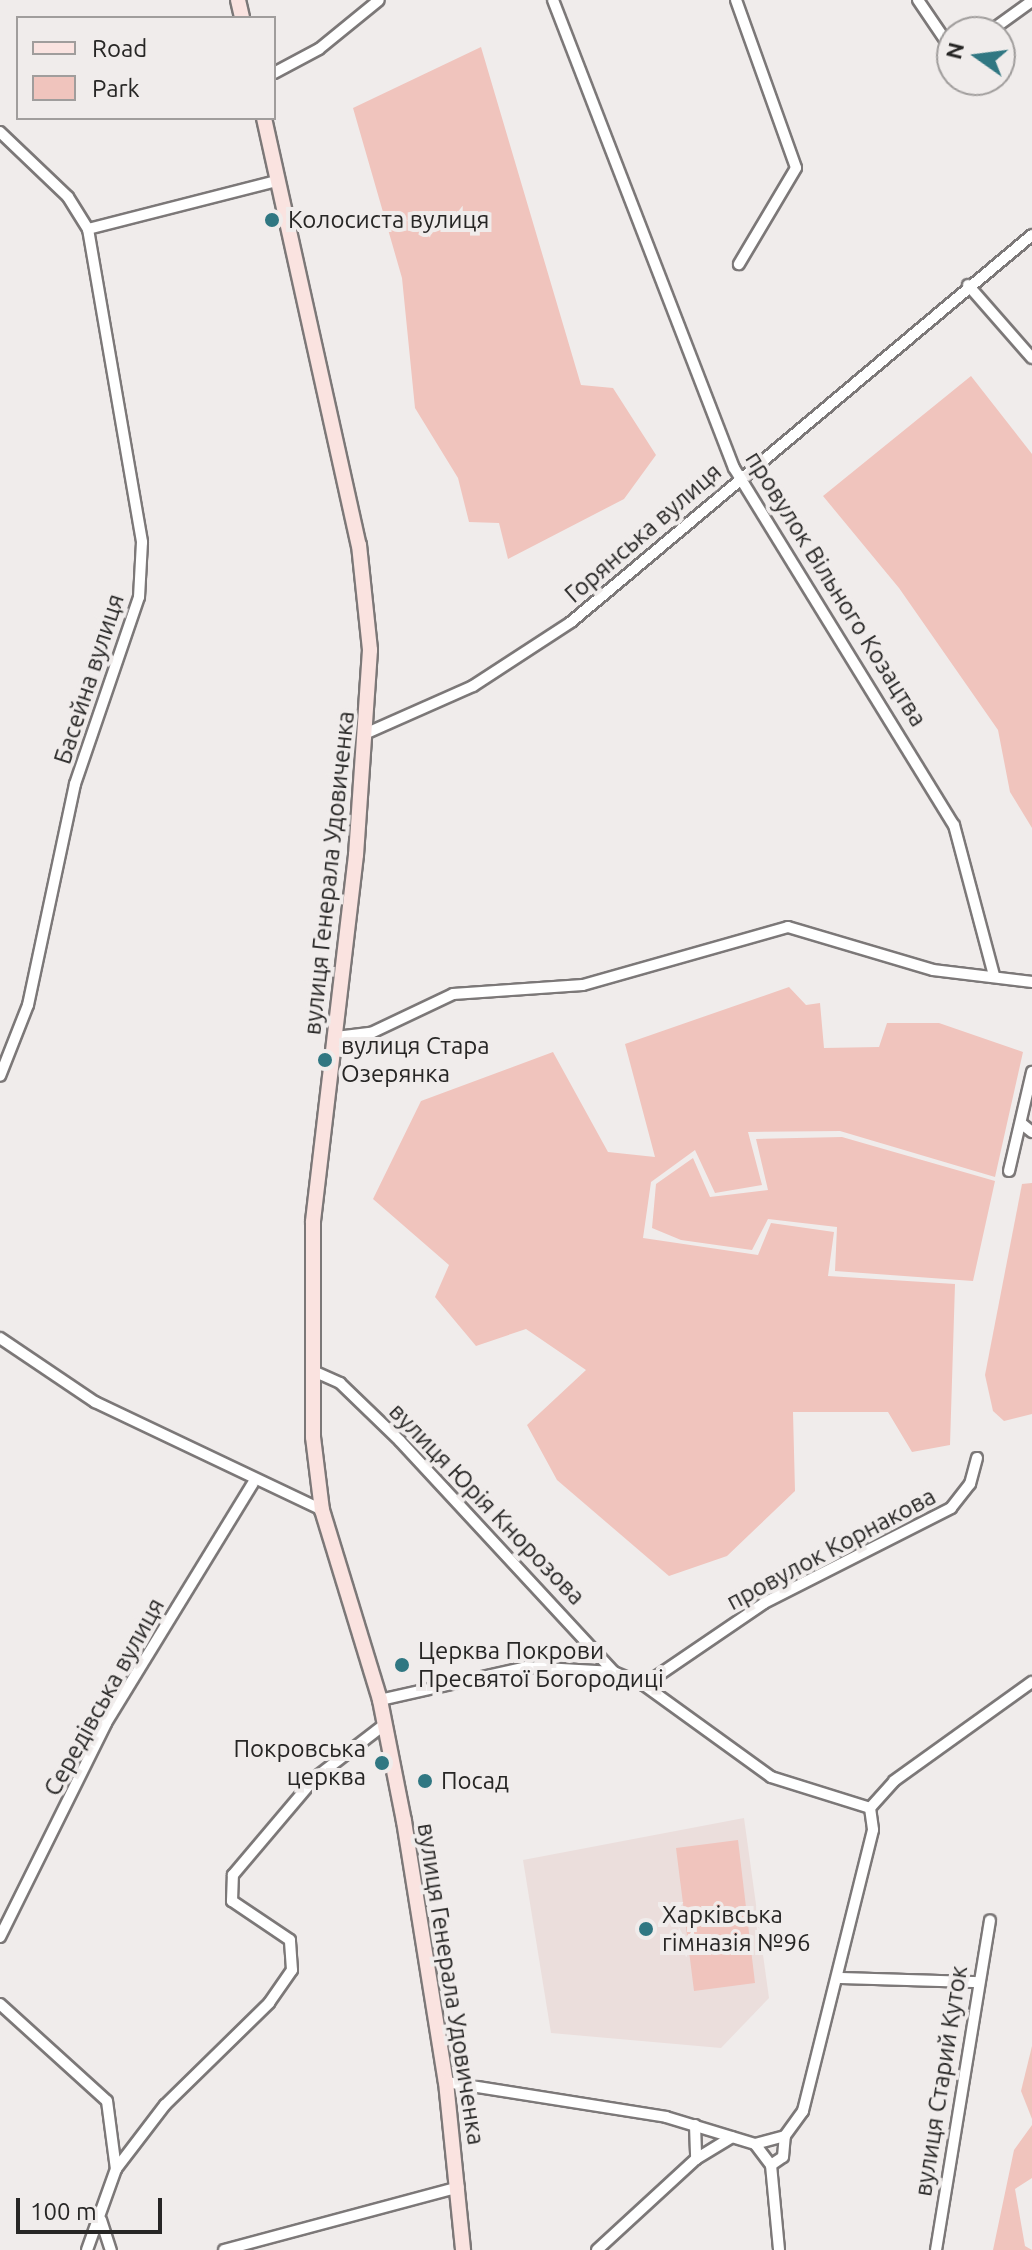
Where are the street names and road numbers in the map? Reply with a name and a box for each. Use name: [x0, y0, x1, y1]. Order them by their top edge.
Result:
street label: провулок Вільного Козацтва: [739, 446, 933, 732]
street label: Горянська вулиця: [559, 457, 727, 609]
street label: Басейна вулиця: [48, 590, 130, 768]
street label: вулиця Генерала Удовиченка: [298, 710, 360, 1036]
street label: вулиця Юрія Кнорозова: [383, 1397, 591, 1611]
street label: провулок Корнакова: [722, 1482, 940, 1616]
street label: Середівська вулиця: [38, 1593, 170, 1801]
street label: вулиця Генерала Удовиченка: [411, 1821, 491, 2147]
street label: вулиця Старий Куток: [909, 1964, 973, 2198]

